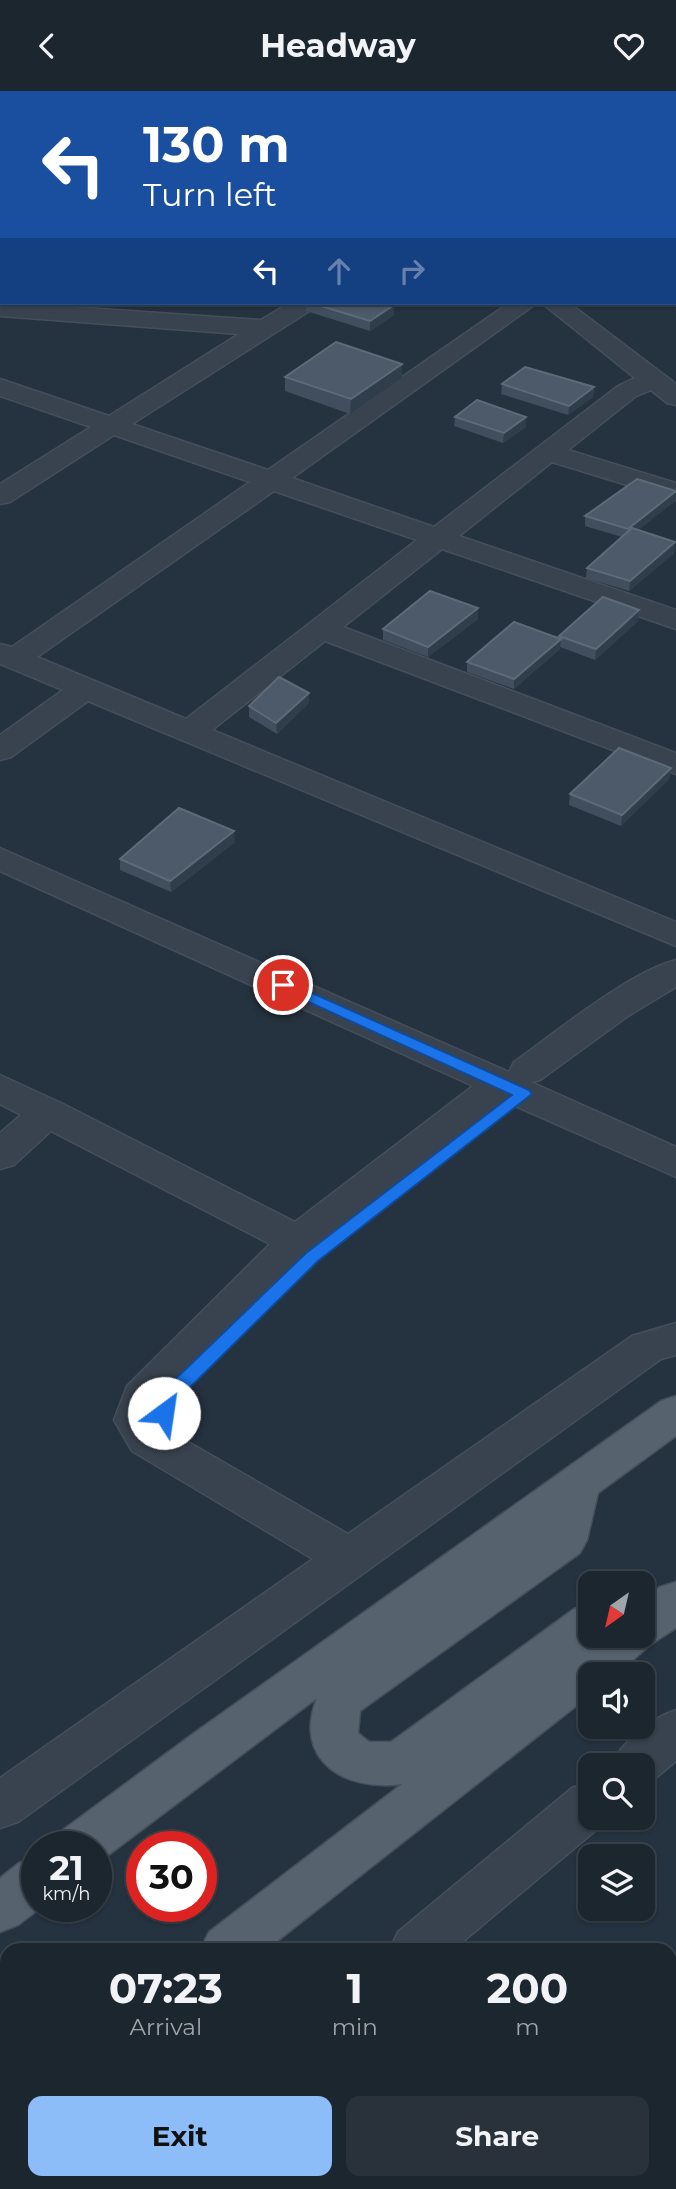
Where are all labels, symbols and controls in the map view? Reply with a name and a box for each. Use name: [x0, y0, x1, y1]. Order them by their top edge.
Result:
text: Headway: [260, 26, 416, 65]
icon: back: [28, 27, 66, 65]
icon: heart: [610, 27, 648, 65]
text: 130 m: [143, 115, 290, 174]
icon: left: [28, 119, 119, 210]
text: Turn left: [143, 175, 277, 214]
icon: left: [247, 252, 285, 290]
icon: ahead: [320, 252, 358, 290]
icon: right: [393, 252, 431, 290]
pin: [253, 955, 313, 1015]
icon: arrive: [264, 966, 302, 1004]
position arrow: [127, 1376, 201, 1450]
north arrow: [578, 1571, 654, 1649]
map controls: [578, 1571, 655, 1921]
button: sound: [578, 1662, 655, 1739]
button: search: [578, 1753, 655, 1830]
speed limit sign: 30: [126, 1831, 217, 1922]
button: layers: [578, 1844, 655, 1921]
text: 21: [49, 1846, 84, 1889]
text: km/h: [42, 1883, 91, 1905]
text: 07:23: [109, 1962, 223, 2014]
text: 1: [346, 1962, 363, 2014]
text: 200: [486, 1962, 568, 2014]
text: Arrival: [130, 2013, 202, 2041]
text: min: [332, 2013, 378, 2041]
text: m: [515, 2013, 540, 2041]
button: Exit: [28, 2096, 332, 2176]
button: Share: [346, 2096, 649, 2176]

